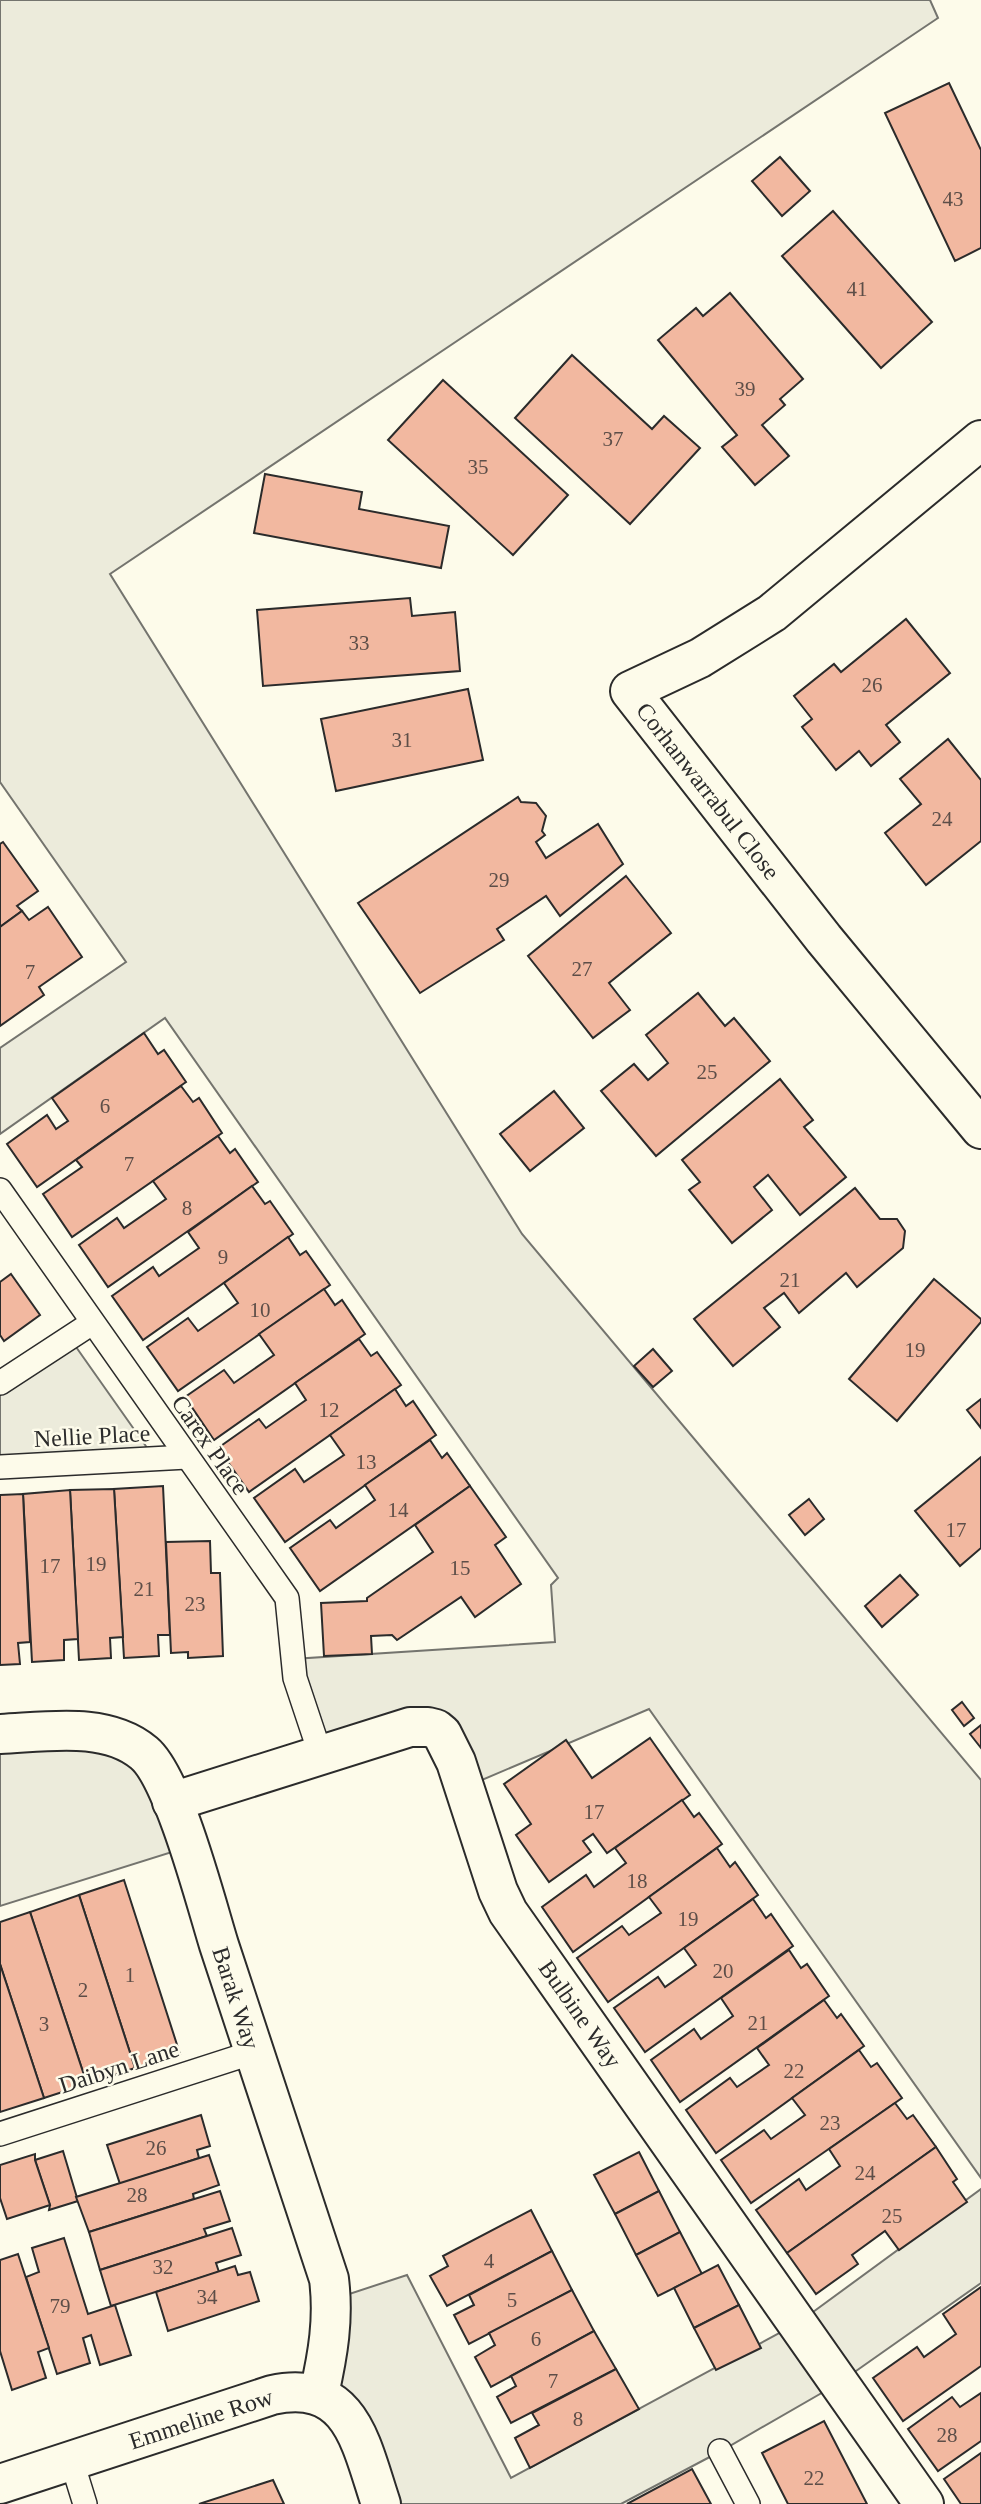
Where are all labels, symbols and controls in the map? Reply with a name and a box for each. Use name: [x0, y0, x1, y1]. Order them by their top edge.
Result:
house number: 43: [943, 187, 964, 211]
house number: 41: [847, 277, 868, 301]
house number: 39: [735, 377, 756, 401]
house number: 37: [603, 427, 624, 451]
house number: 35: [468, 455, 489, 479]
house number: 33: [349, 631, 370, 655]
house number: 26: [862, 673, 883, 697]
street label: Corhanwarrabul Close: [631, 698, 785, 884]
house number: 31: [392, 728, 413, 752]
house number: 24: [932, 807, 953, 831]
house number: 29: [489, 868, 510, 892]
house number: 27: [572, 957, 593, 981]
house number: 7: [25, 960, 35, 984]
house number: 25: [697, 1060, 718, 1084]
house number: 6: [100, 1094, 110, 1118]
house number: 7: [124, 1152, 134, 1176]
house number: 8: [182, 1196, 192, 1220]
house number: 9: [218, 1245, 228, 1269]
house number: 21: [780, 1268, 801, 1292]
house number: 10: [250, 1298, 271, 1322]
house number: 19: [905, 1338, 926, 1362]
street label: Carex Place: [166, 1390, 254, 1500]
house number: 12: [319, 1398, 340, 1422]
street label: Nellie Place: [33, 1420, 151, 1452]
house number: 13: [356, 1450, 377, 1474]
house number: 14: [388, 1498, 409, 1522]
house number: 17: [946, 1518, 967, 1542]
house number: 19: [86, 1552, 107, 1576]
house number: 17: [40, 1554, 61, 1578]
house number: 15: [450, 1556, 471, 1580]
house number: 21: [134, 1577, 155, 1601]
house number: 23: [185, 1592, 206, 1616]
house number: 17: [584, 1800, 605, 1824]
house number: 18: [627, 1869, 648, 1893]
house number: 19: [678, 1907, 699, 1931]
street label: Barak Way: [207, 1943, 265, 2053]
street label: Bulbine Way: [534, 1955, 626, 2073]
house number: 20: [713, 1959, 734, 1983]
house number: 1: [125, 1963, 135, 1987]
house number: 2: [78, 1978, 88, 2002]
house number: 21: [748, 2011, 769, 2035]
house number: 3: [39, 2012, 49, 2036]
street label: Daibyn Lane: [56, 2035, 182, 2099]
house number: 22: [784, 2059, 805, 2083]
house number: 23: [820, 2111, 841, 2135]
house number: 26: [146, 2136, 167, 2160]
house number: 24: [855, 2161, 876, 2185]
house number: 28: [127, 2183, 148, 2207]
house number: 25: [882, 2204, 903, 2228]
house number: 4: [484, 2249, 495, 2273]
house number: 32: [153, 2255, 174, 2279]
house number: 34: [197, 2285, 218, 2309]
house number: 5: [507, 2288, 517, 2312]
house number: 79: [50, 2294, 71, 2318]
house number: 6: [531, 2327, 541, 2351]
house number: 7: [548, 2369, 558, 2393]
street label: Emmeline Row: [126, 2383, 277, 2455]
house number: 8: [573, 2407, 583, 2431]
house number: 28: [937, 2423, 958, 2447]
house number: 22: [804, 2466, 825, 2490]

